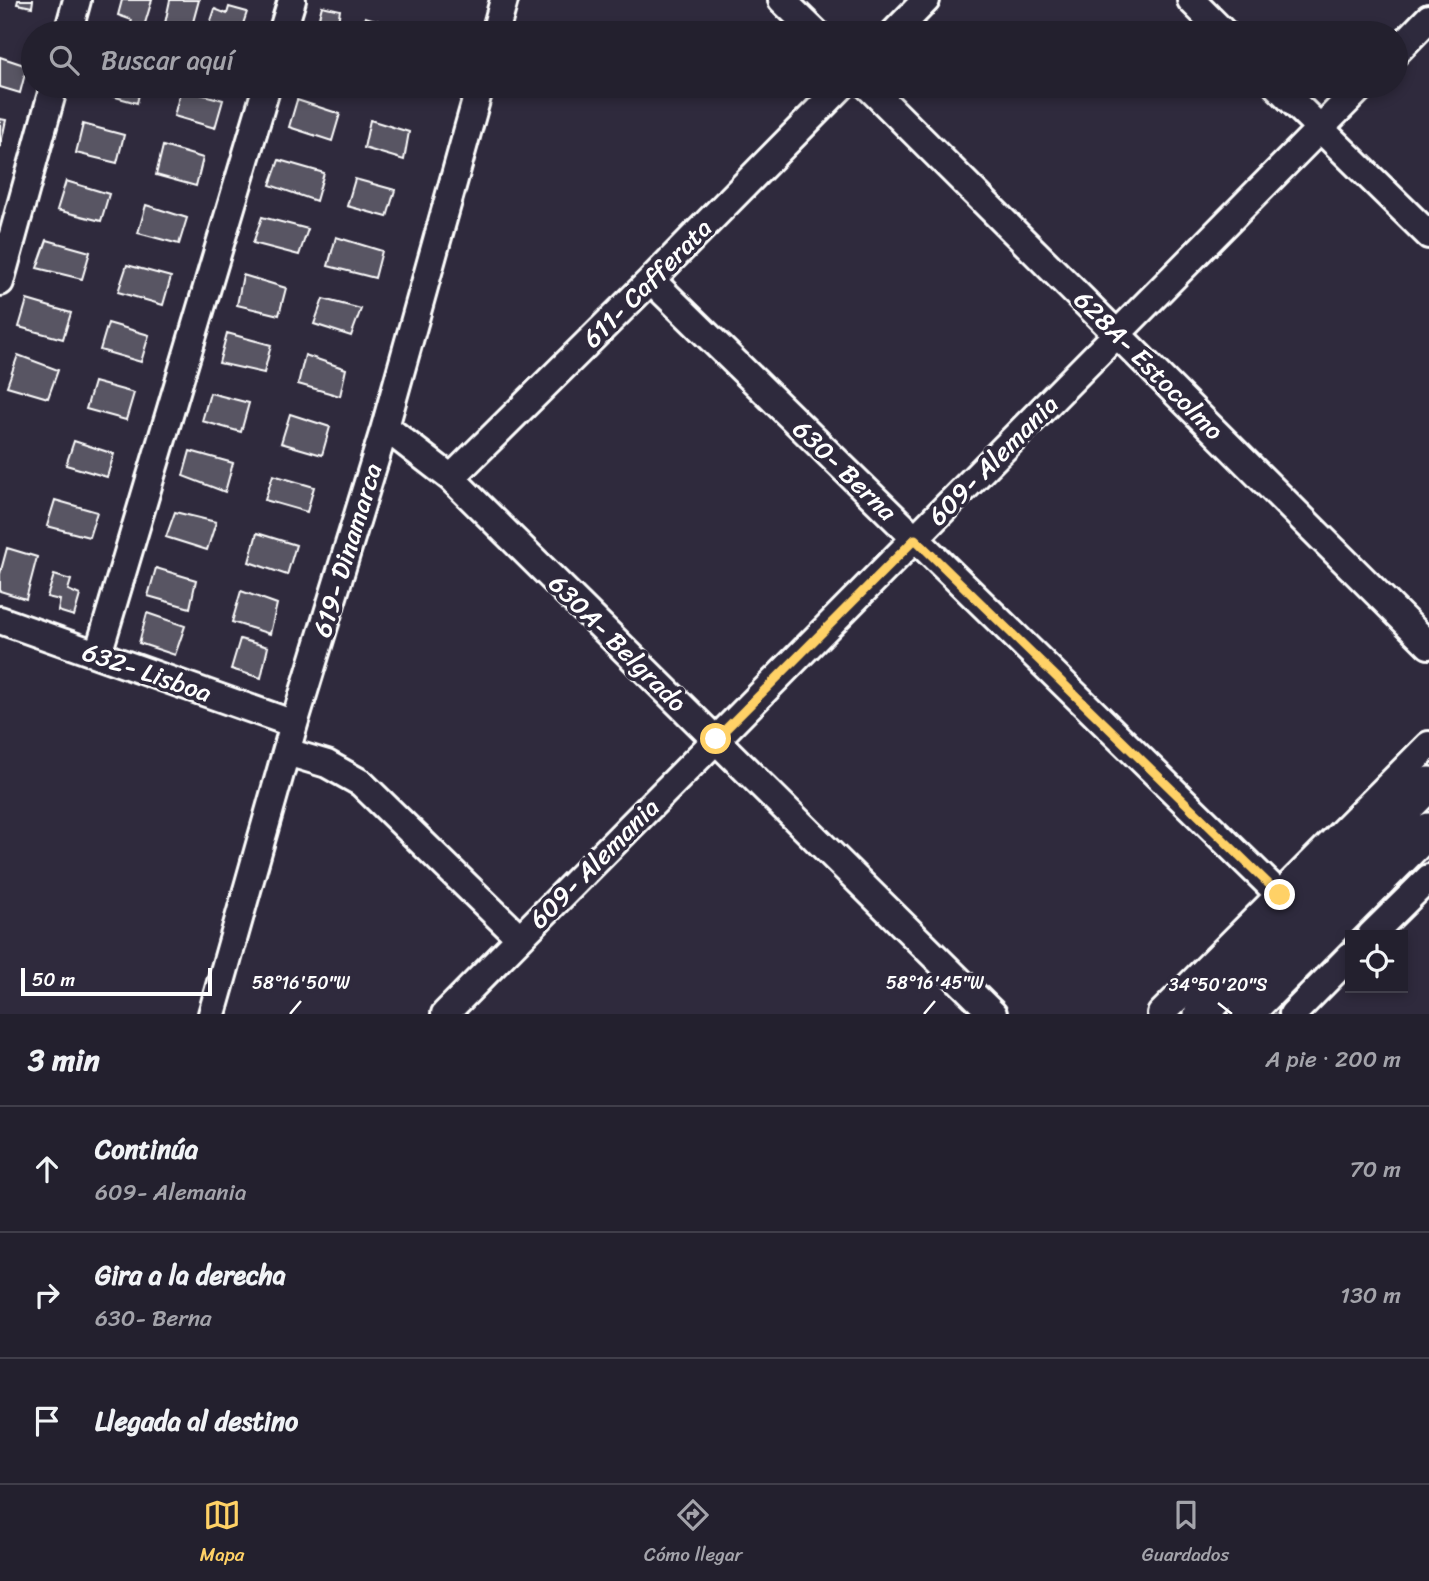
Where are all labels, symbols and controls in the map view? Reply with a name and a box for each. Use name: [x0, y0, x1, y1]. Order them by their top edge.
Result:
search box: [21, 21, 1408, 98]
text: Buscar aquí: [101, 37, 234, 83]
icon: search: [45, 41, 83, 79]
street label: 611- Cafferata: [571, 207, 723, 359]
street label: 628A- Estocolmo: [1062, 278, 1236, 452]
street label: 609- Alemania: [916, 383, 1070, 537]
street label: 630- Berna: [782, 408, 909, 533]
street label: 619- Dinamarca: [299, 457, 395, 643]
street label: 630A- Belgrado: [537, 562, 699, 724]
street label: 632- Lisboa: [76, 628, 218, 716]
route start: [700, 723, 731, 754]
street label: 609- Alemania: [517, 786, 671, 940]
route end: [1264, 879, 1295, 910]
map controls: [1345, 930, 1408, 993]
button: locate: [1345, 930, 1408, 993]
text: 50 m: [32, 963, 75, 996]
scale bar: [21, 965, 212, 997]
text: 58°16'50"W: [252, 967, 351, 999]
text: 58°16'45"W: [886, 967, 985, 999]
text: 34°50'20"S: [1169, 969, 1267, 1001]
text: 3 min: [28, 1033, 100, 1087]
text: A pie · 200 m: [1266, 1039, 1401, 1080]
text: Continúa: [95, 1126, 198, 1172]
text: 70 m: [1350, 1149, 1401, 1190]
icon: ahead: [28, 1150, 66, 1188]
text: 609- Alemania: [95, 1172, 246, 1213]
text: Gira a la derecha: [95, 1252, 286, 1298]
text: 130 m: [1340, 1275, 1401, 1316]
icon: right: [28, 1276, 66, 1314]
text: 630- Berna: [95, 1298, 212, 1339]
text: Llegada al destino: [95, 1398, 298, 1444]
icon: arrive: [28, 1402, 66, 1440]
tab: Mapa: [200, 1496, 244, 1571]
tab: Cómo llegar: [644, 1496, 742, 1571]
tab: Guardados: [1142, 1496, 1229, 1571]

